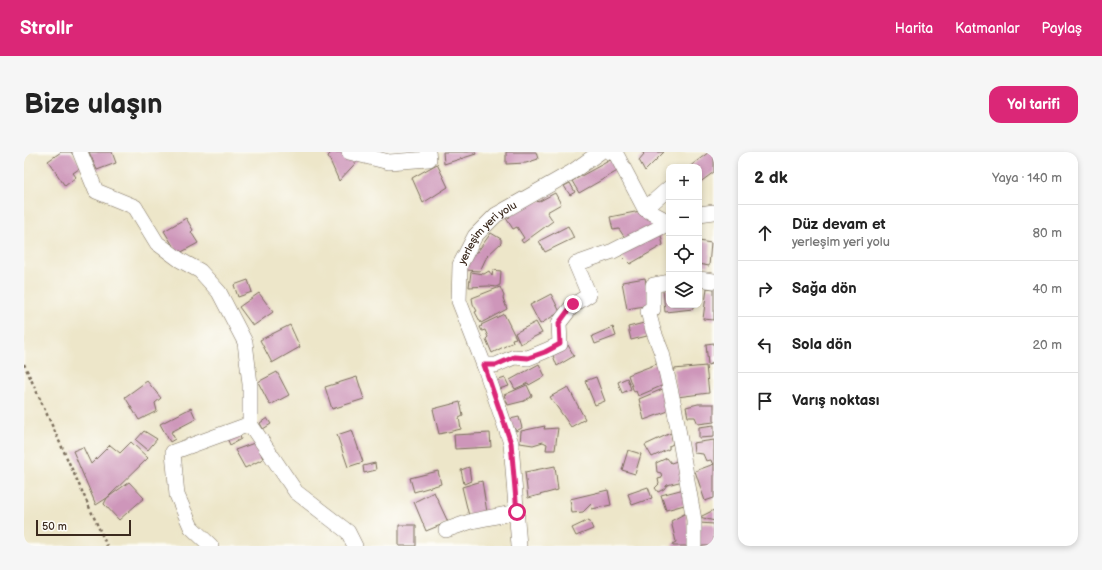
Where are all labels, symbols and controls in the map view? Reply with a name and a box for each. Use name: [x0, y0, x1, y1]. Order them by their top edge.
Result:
text: Strollr: [20, 17, 73, 40]
text: Harita: [895, 20, 933, 37]
text: Katmanlar: [955, 20, 1020, 37]
text: Paylaş: [1042, 20, 1082, 37]
button: Yol tarifi: [989, 86, 1078, 123]
text: Bize ulaşın: [24, 88, 163, 121]
map controls: [666, 164, 702, 308]
button: +: [666, 164, 702, 200]
text: 2 dk: [754, 168, 788, 188]
text: Yaya · 140 m: [992, 170, 1062, 186]
street label: yerleşim yeri yolu: [455, 198, 519, 267]
button: −: [666, 200, 702, 236]
text: Düz devam et: [792, 215, 886, 234]
icon: ahead: [754, 222, 776, 244]
text: 80 m: [1033, 225, 1062, 241]
text: yerleşim yeri yolu: [792, 234, 890, 250]
button: locate: [666, 236, 702, 272]
button: layers: [666, 272, 702, 308]
icon: right: [754, 278, 776, 300]
text: Sağa dön: [792, 279, 857, 298]
text: 40 m: [1032, 281, 1062, 297]
route end: [564, 295, 582, 313]
icon: left: [754, 334, 776, 356]
text: Sola dön: [792, 335, 852, 354]
text: 20 m: [1032, 337, 1062, 353]
icon: arrive: [754, 390, 776, 412]
text: Varış noktası: [792, 391, 879, 410]
route start: [508, 503, 526, 521]
scale bar: [36, 518, 131, 537]
text: 50 m: [42, 520, 67, 533]

